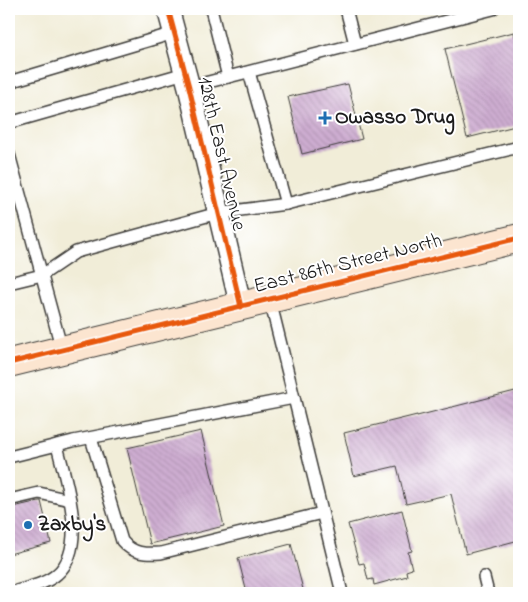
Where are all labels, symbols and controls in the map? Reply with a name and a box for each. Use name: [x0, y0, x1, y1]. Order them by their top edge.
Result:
street label: 128th East Avenue: [189, 74, 253, 234]
place label: Owasso Drug: [335, 103, 455, 135]
marker: Owasso Drug: [319, 112, 331, 124]
street label: East 86th Street North: [251, 226, 445, 302]
place label: Zaxby's: [38, 510, 107, 542]
marker: Zaxby's: [22, 519, 34, 531]

